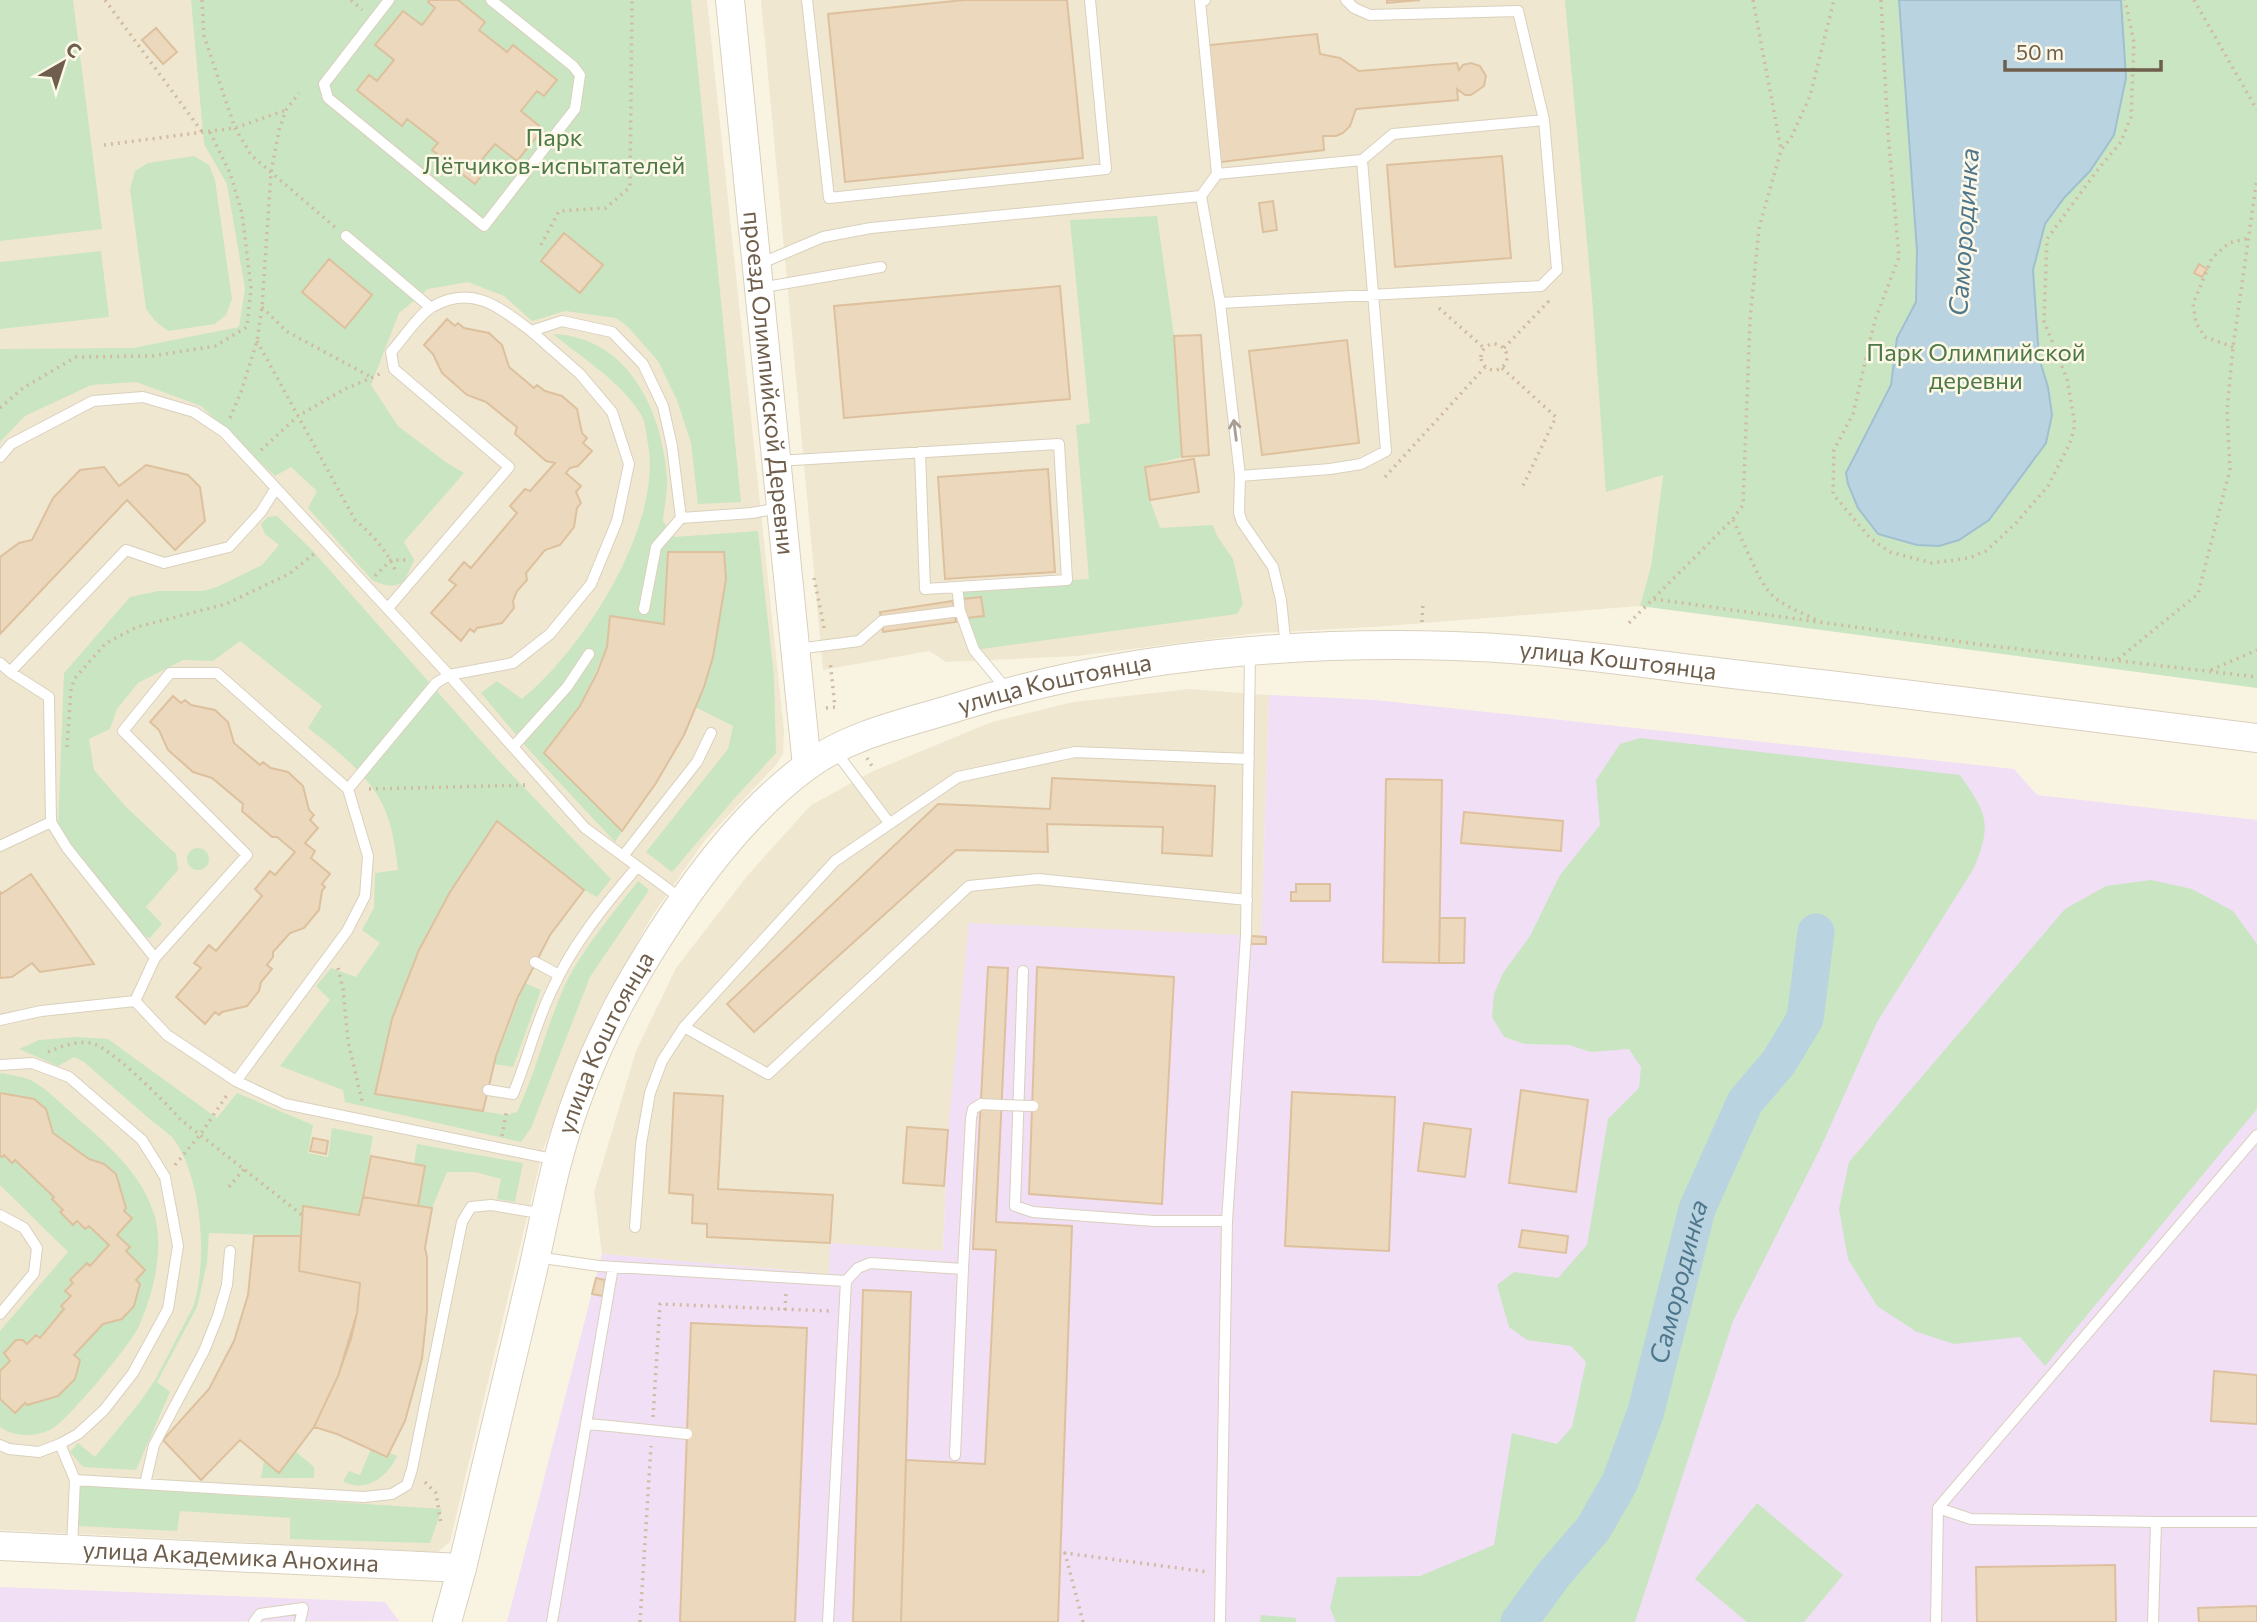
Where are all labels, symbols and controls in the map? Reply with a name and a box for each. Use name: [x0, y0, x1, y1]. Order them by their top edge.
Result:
north arrow: [28, 28, 98, 98]
scale bar: [2005, 28, 2161, 72]
text: С: [62, 36, 86, 62]
text: 50 m: [2016, 39, 2064, 64]
park label: Парк Лётчиков-испытателей: [423, 122, 685, 179]
water label: Самородинка: [1941, 147, 1984, 317]
street label: проезд Олимпийской Деревни: [738, 210, 802, 556]
park label: Парк Олимпийской деревни: [1866, 337, 2086, 394]
one-way arrow: [1228, 420, 1241, 442]
street label: улица Коштоянца: [1518, 634, 1718, 685]
street label: улица Коштоянца: [954, 647, 1153, 719]
street label: улица Коштоянца: [550, 946, 659, 1137]
water label: Самородинка: [1642, 1194, 1713, 1367]
street label: улица Академика Анохина: [82, 1534, 380, 1577]

